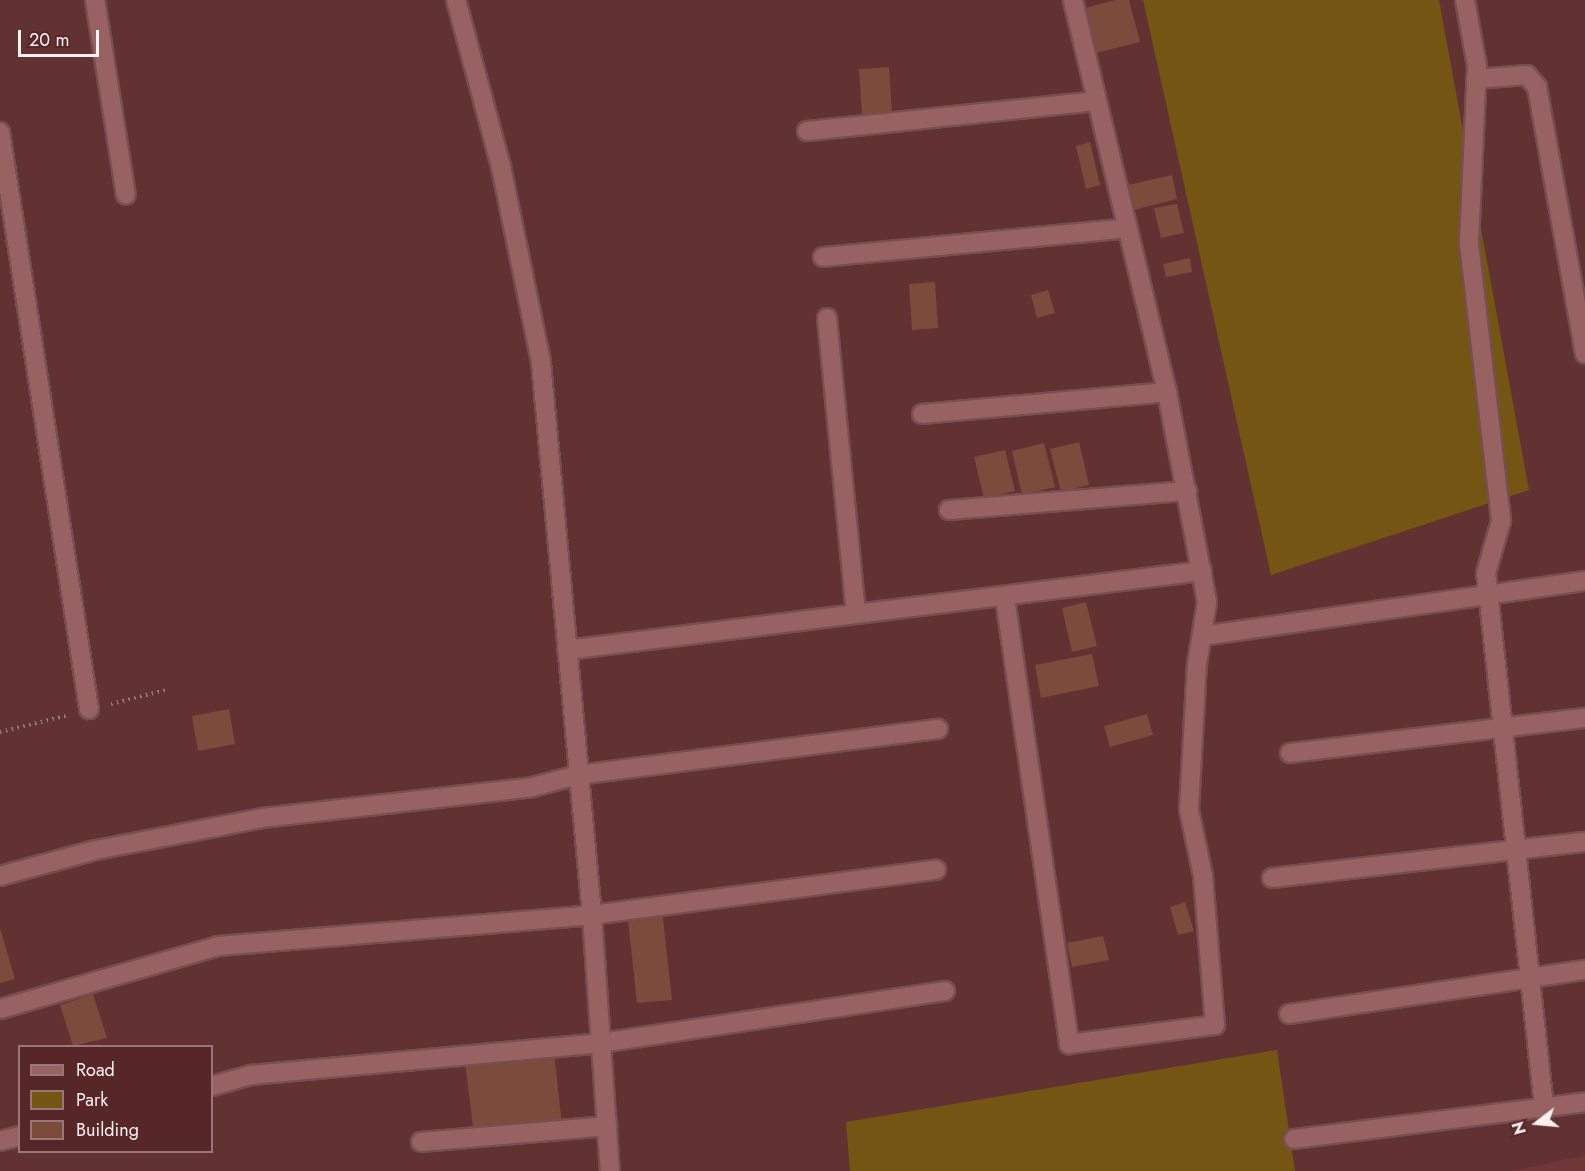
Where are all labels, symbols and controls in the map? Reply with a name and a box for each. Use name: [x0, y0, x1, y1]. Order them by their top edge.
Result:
scale bar: [21, 18, 102, 56]
text: 20 m: [29, 27, 69, 53]
legend: [18, 1045, 213, 1153]
text: Road: [76, 1057, 115, 1083]
text: Park: [76, 1087, 108, 1113]
north arrow: [1507, 1093, 1567, 1153]
text: Building: [76, 1117, 139, 1143]
text: N: [1506, 1119, 1532, 1137]

